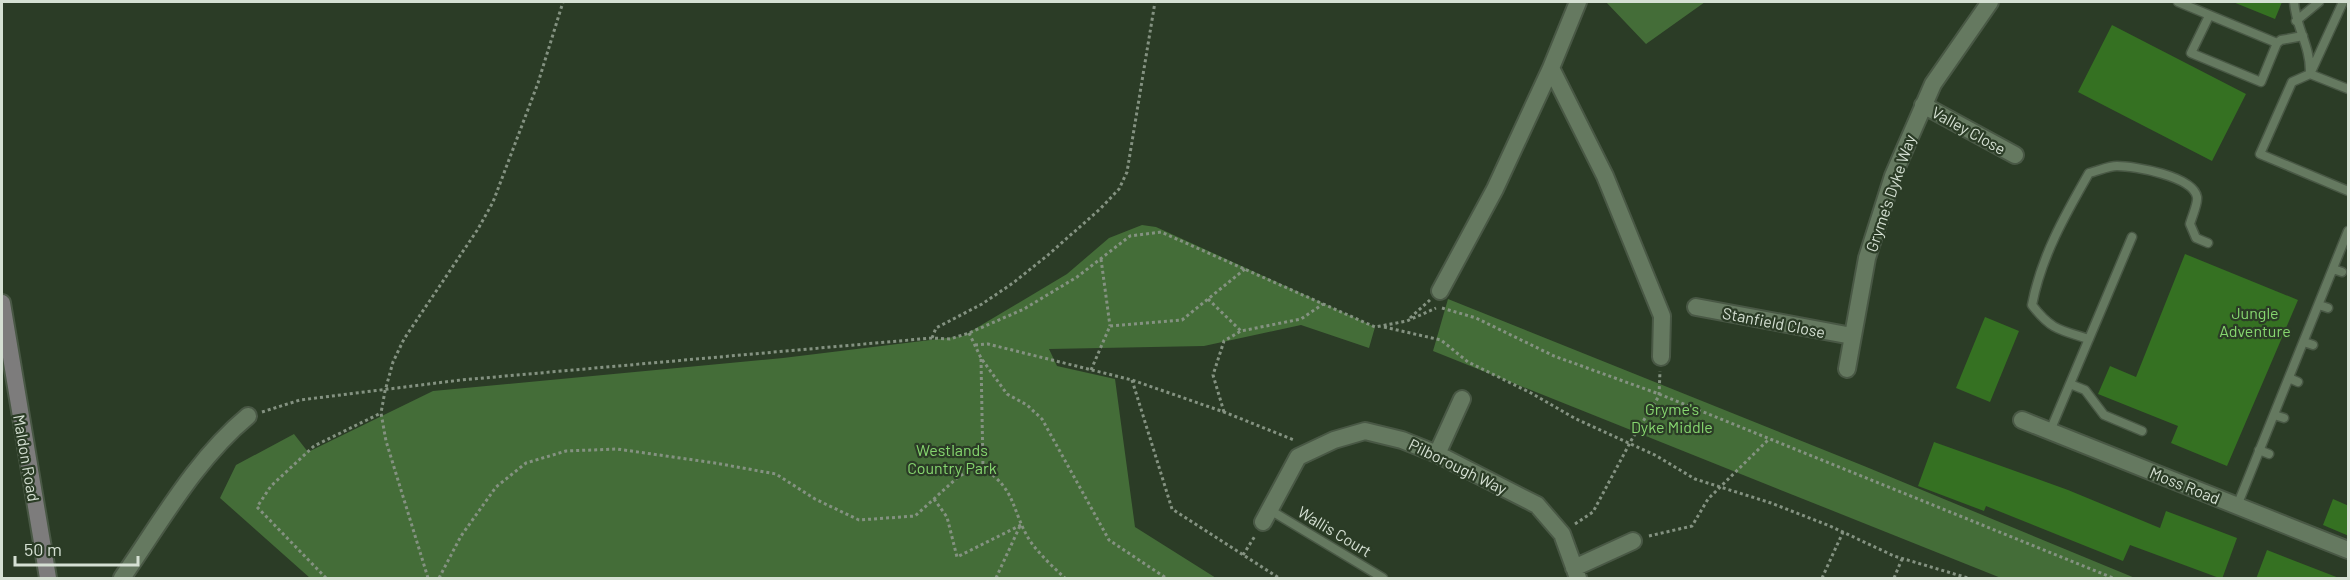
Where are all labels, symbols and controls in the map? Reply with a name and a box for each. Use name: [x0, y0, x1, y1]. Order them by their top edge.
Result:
street label: Valley Close: [1929, 102, 2009, 158]
street label: Gryme's Dyke Way: [1861, 131, 1919, 254]
street label: Stanfield Close: [1721, 303, 1827, 341]
park label: Jungle Adventure: [2219, 303, 2291, 340]
park label: Gryme's Dyke Middle: [1631, 399, 1713, 436]
street label: Maldon Road: [10, 413, 44, 503]
street label: Pilborough Way: [1406, 434, 1511, 498]
park label: Westlands Country Park: [907, 440, 997, 477]
street label: Moss Road: [2147, 462, 2223, 508]
street label: Wallis Court: [1295, 502, 1375, 560]
scale bar: [15, 529, 138, 567]
text: 50 m: [24, 538, 62, 560]

